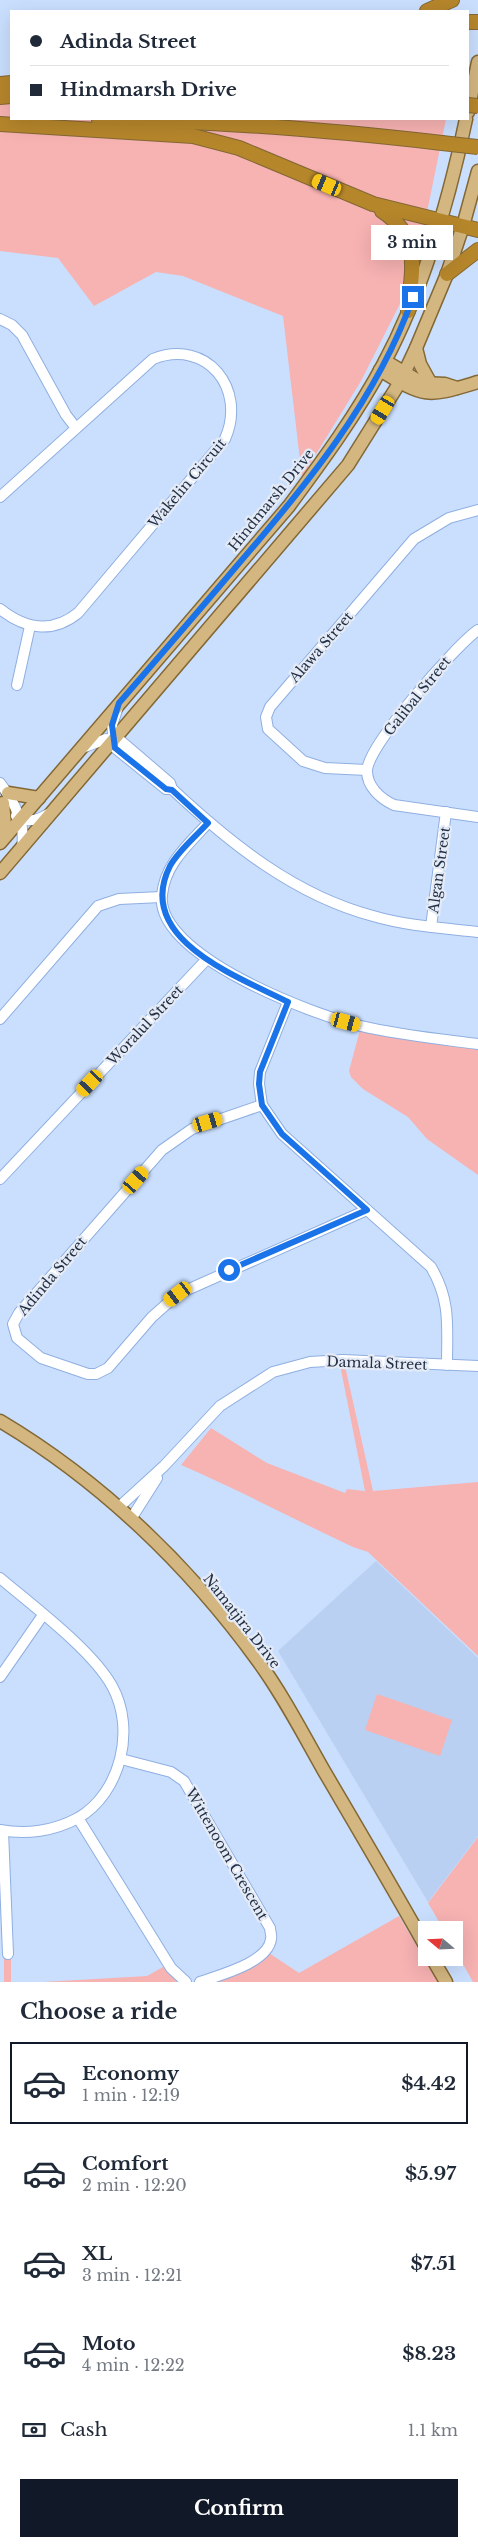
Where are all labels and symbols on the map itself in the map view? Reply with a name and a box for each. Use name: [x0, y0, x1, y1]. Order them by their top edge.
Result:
car: [310, 172, 343, 198]
callout: 3 min: [372, 224, 454, 260]
route end: [402, 286, 424, 308]
car: [368, 393, 397, 427]
street label: Wakelin Circuit: [144, 434, 230, 532]
street label: Hindmarsh Drive: [224, 445, 318, 555]
street label: Alawa Street: [285, 607, 357, 687]
street label: Galibal Street: [380, 652, 455, 739]
street label: Algan Street: [424, 825, 454, 915]
street label: Woralul Street: [102, 980, 187, 1070]
car: [329, 1011, 362, 1033]
car: [74, 1067, 105, 1099]
car: [191, 1110, 224, 1134]
car: [120, 1164, 151, 1196]
street label: Adinda Street: [13, 1232, 91, 1320]
route start: [218, 1259, 240, 1281]
car: [161, 1279, 194, 1309]
street label: Damala Street: [326, 1352, 429, 1374]
street label: Namatjira Drive: [199, 1570, 285, 1672]
street label: Wittenoom Crescent: [181, 1784, 272, 1924]
north arrow: [418, 1921, 462, 1966]

